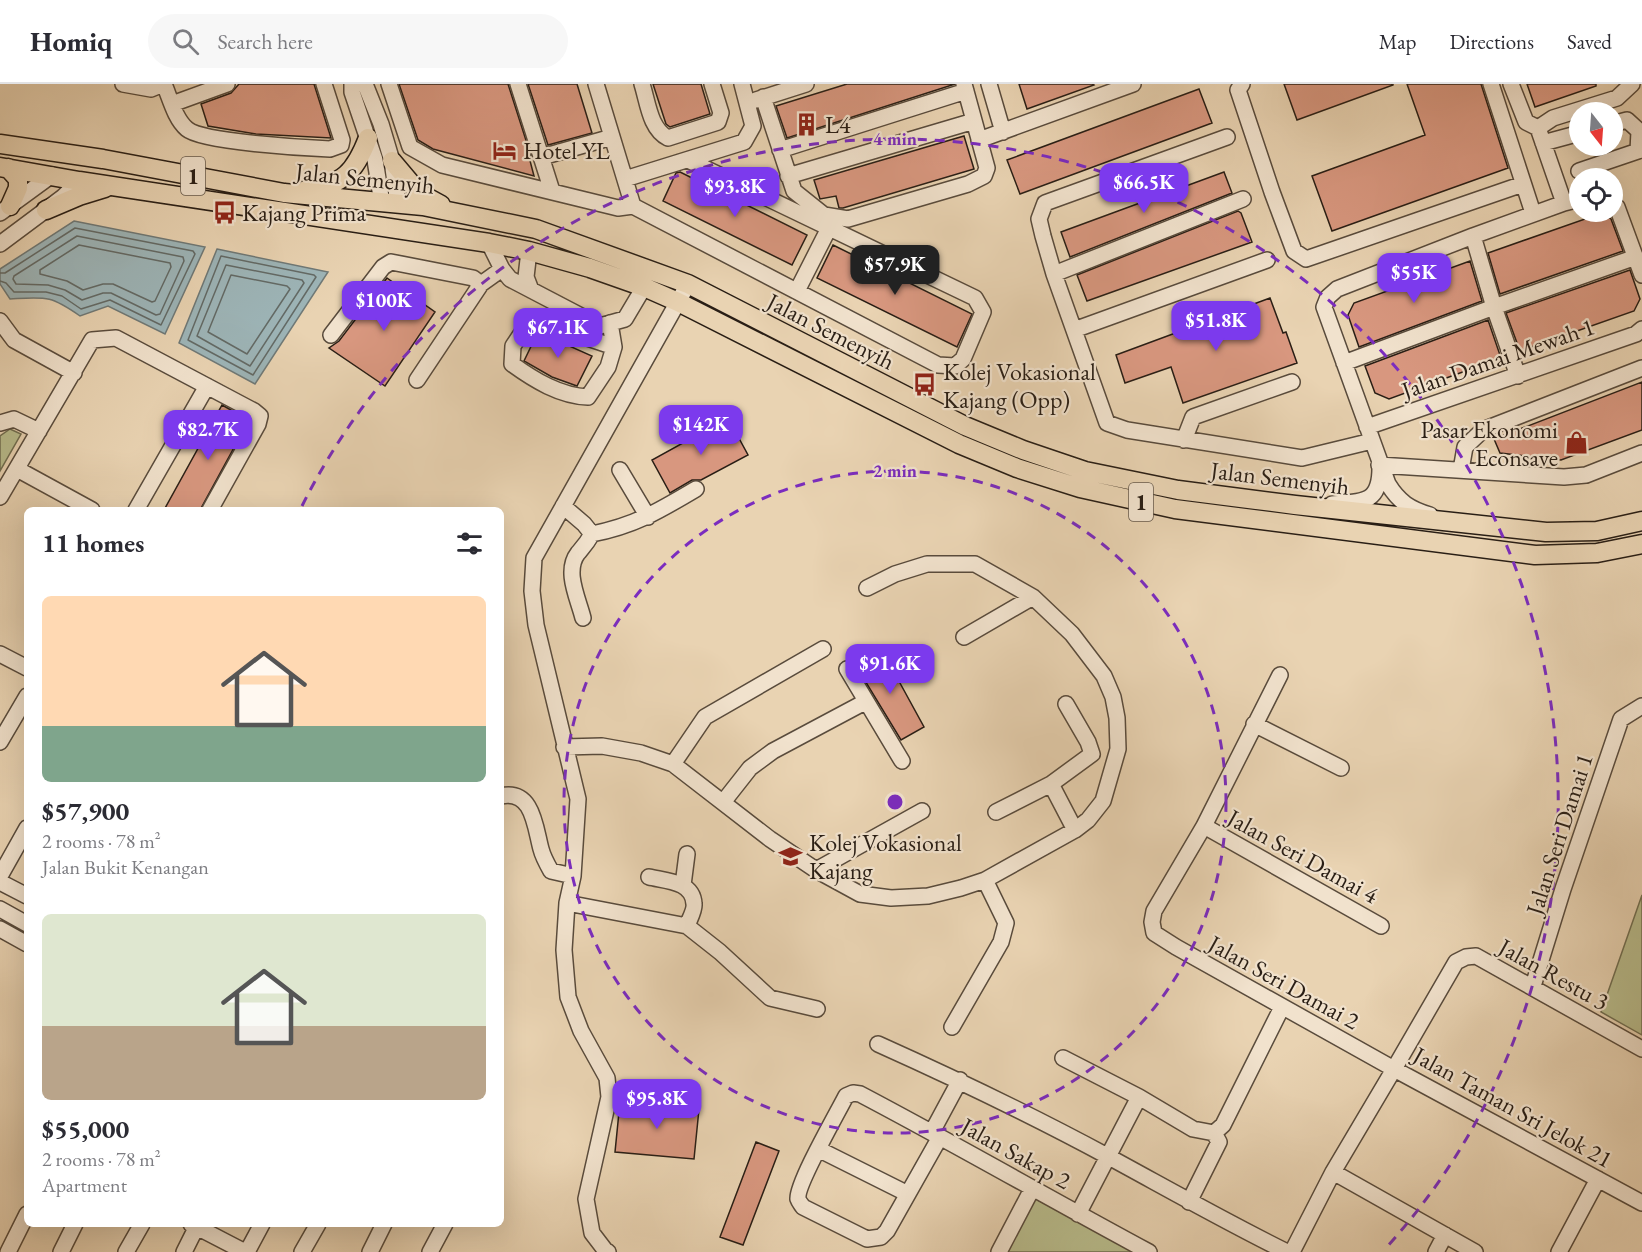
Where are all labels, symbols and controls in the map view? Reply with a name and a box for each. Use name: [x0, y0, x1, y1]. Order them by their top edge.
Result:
search box: [148, 14, 568, 68]
text: Homiq: [30, 23, 112, 59]
icon: search: [169, 25, 202, 58]
text: Search here: [217, 27, 313, 56]
text: Map: [1379, 28, 1416, 55]
text: Directions: [1449, 28, 1534, 55]
text: Saved: [1567, 28, 1612, 55]
north arrow: [1569, 102, 1623, 156]
map controls: [1569, 102, 1623, 222]
place label: L4: [825, 109, 851, 140]
building icon: L4: [794, 111, 820, 137]
text: 4 min: [873, 127, 917, 150]
place label: Hotel YL: [523, 135, 610, 166]
hotel icon: Hotel YL: [492, 137, 518, 163]
street label: Jalan Semenyih: [292, 155, 436, 201]
road number: 1: [181, 157, 205, 195]
pin: $66.5K: [1095, 163, 1193, 214]
pin: $93.8K: [686, 167, 784, 218]
button: locate: [1569, 168, 1623, 222]
text: $66.5K: [1113, 169, 1175, 195]
text: $93.8K: [704, 173, 766, 199]
place label: Kajang Prima: [242, 197, 366, 228]
bus stop icon: Kajang Prima: [211, 199, 237, 225]
pin: $57.9K: [846, 245, 944, 296]
text: $57.9K: [864, 251, 926, 277]
pin: $55K: [1378, 253, 1450, 304]
text: $55K: [1391, 259, 1437, 285]
pin: $100K: [342, 281, 426, 332]
street label: Jalan Semenyih: [760, 285, 900, 376]
text: $100K: [356, 287, 412, 313]
pin: $51.8K: [1167, 301, 1265, 352]
text: $51.8K: [1185, 307, 1247, 333]
pin: $67.1K: [509, 308, 607, 359]
street label: Jalan Damai Mewah 1: [1396, 310, 1599, 406]
text: $67.1K: [527, 314, 589, 340]
place label: Kolej Vokasional Kajang (Opp): [943, 356, 1096, 415]
bus stop icon: Kolej Vokasional Kajang (Opp): [912, 372, 938, 398]
pin: $142K: [659, 405, 743, 456]
pin: $82.7K: [159, 410, 257, 461]
text: $142K: [673, 411, 729, 437]
place label: Pasar Ekonomi Econsave: [1420, 414, 1558, 473]
text: $82.7K: [177, 416, 239, 442]
shop icon: Pasar Ekonomi Econsave: [1563, 430, 1589, 456]
street label: Jalan Semenyih: [1207, 454, 1351, 502]
text: 2 min: [873, 459, 917, 482]
road number: 1: [1129, 483, 1153, 521]
text: 11 homes: [42, 526, 144, 560]
icon: filters: [453, 527, 486, 560]
icon: home: [210, 635, 318, 743]
pin: $91.6K: [841, 644, 939, 695]
text: $91.6K: [859, 650, 921, 676]
street label: Jalan Seri Damai 1: [1518, 749, 1600, 921]
centre of rings: [885, 792, 905, 812]
text: $57,900: [42, 794, 129, 828]
street label: Jalan Seri Damai 4: [1220, 801, 1384, 910]
place label: Kolej Vokasional Kajang: [809, 827, 962, 886]
text: 2 rooms · 78 m²: [42, 828, 161, 854]
school or university icon: Kolej Vokasional Kajang: [778, 843, 804, 869]
text: Jalan Bukit Kenangan: [42, 854, 209, 880]
street label: Jalan Seri Damai 2: [1201, 927, 1365, 1036]
street label: Jalan Restu 3: [1492, 930, 1615, 1017]
icon: home: [210, 953, 318, 1061]
street label: Jalan Taman Sri Jelok 21: [1406, 1038, 1618, 1175]
pin: $95.8K: [608, 1079, 706, 1130]
text: $95.8K: [626, 1085, 688, 1111]
street label: Jalan Sakap 2: [954, 1109, 1077, 1196]
text: $55,000: [42, 1112, 129, 1146]
text: 2 rooms · 78 m²: [42, 1146, 161, 1172]
text: Apartment: [42, 1172, 127, 1198]

